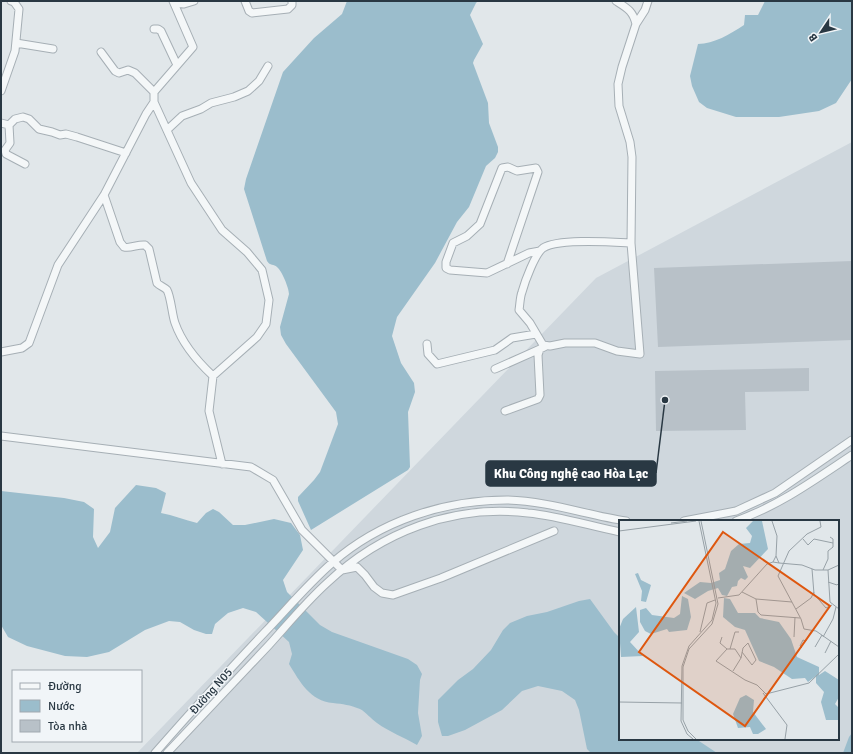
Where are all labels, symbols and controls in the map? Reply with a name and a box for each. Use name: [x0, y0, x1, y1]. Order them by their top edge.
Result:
north arrow: [801, 12, 841, 52]
text: B: [806, 31, 820, 44]
callout: Khu Công nghệ cao Hòa Lạc: [486, 461, 656, 486]
text: Khu Công nghệ cao Hòa Lạc: [494, 466, 648, 482]
inset map: [619, 520, 839, 740]
street label: Đường N05: [187, 665, 236, 718]
legend: [12, 670, 142, 742]
text: Đường: [48, 679, 82, 694]
text: Nước: [48, 699, 75, 714]
text: Tòa nhà: [48, 719, 87, 734]

